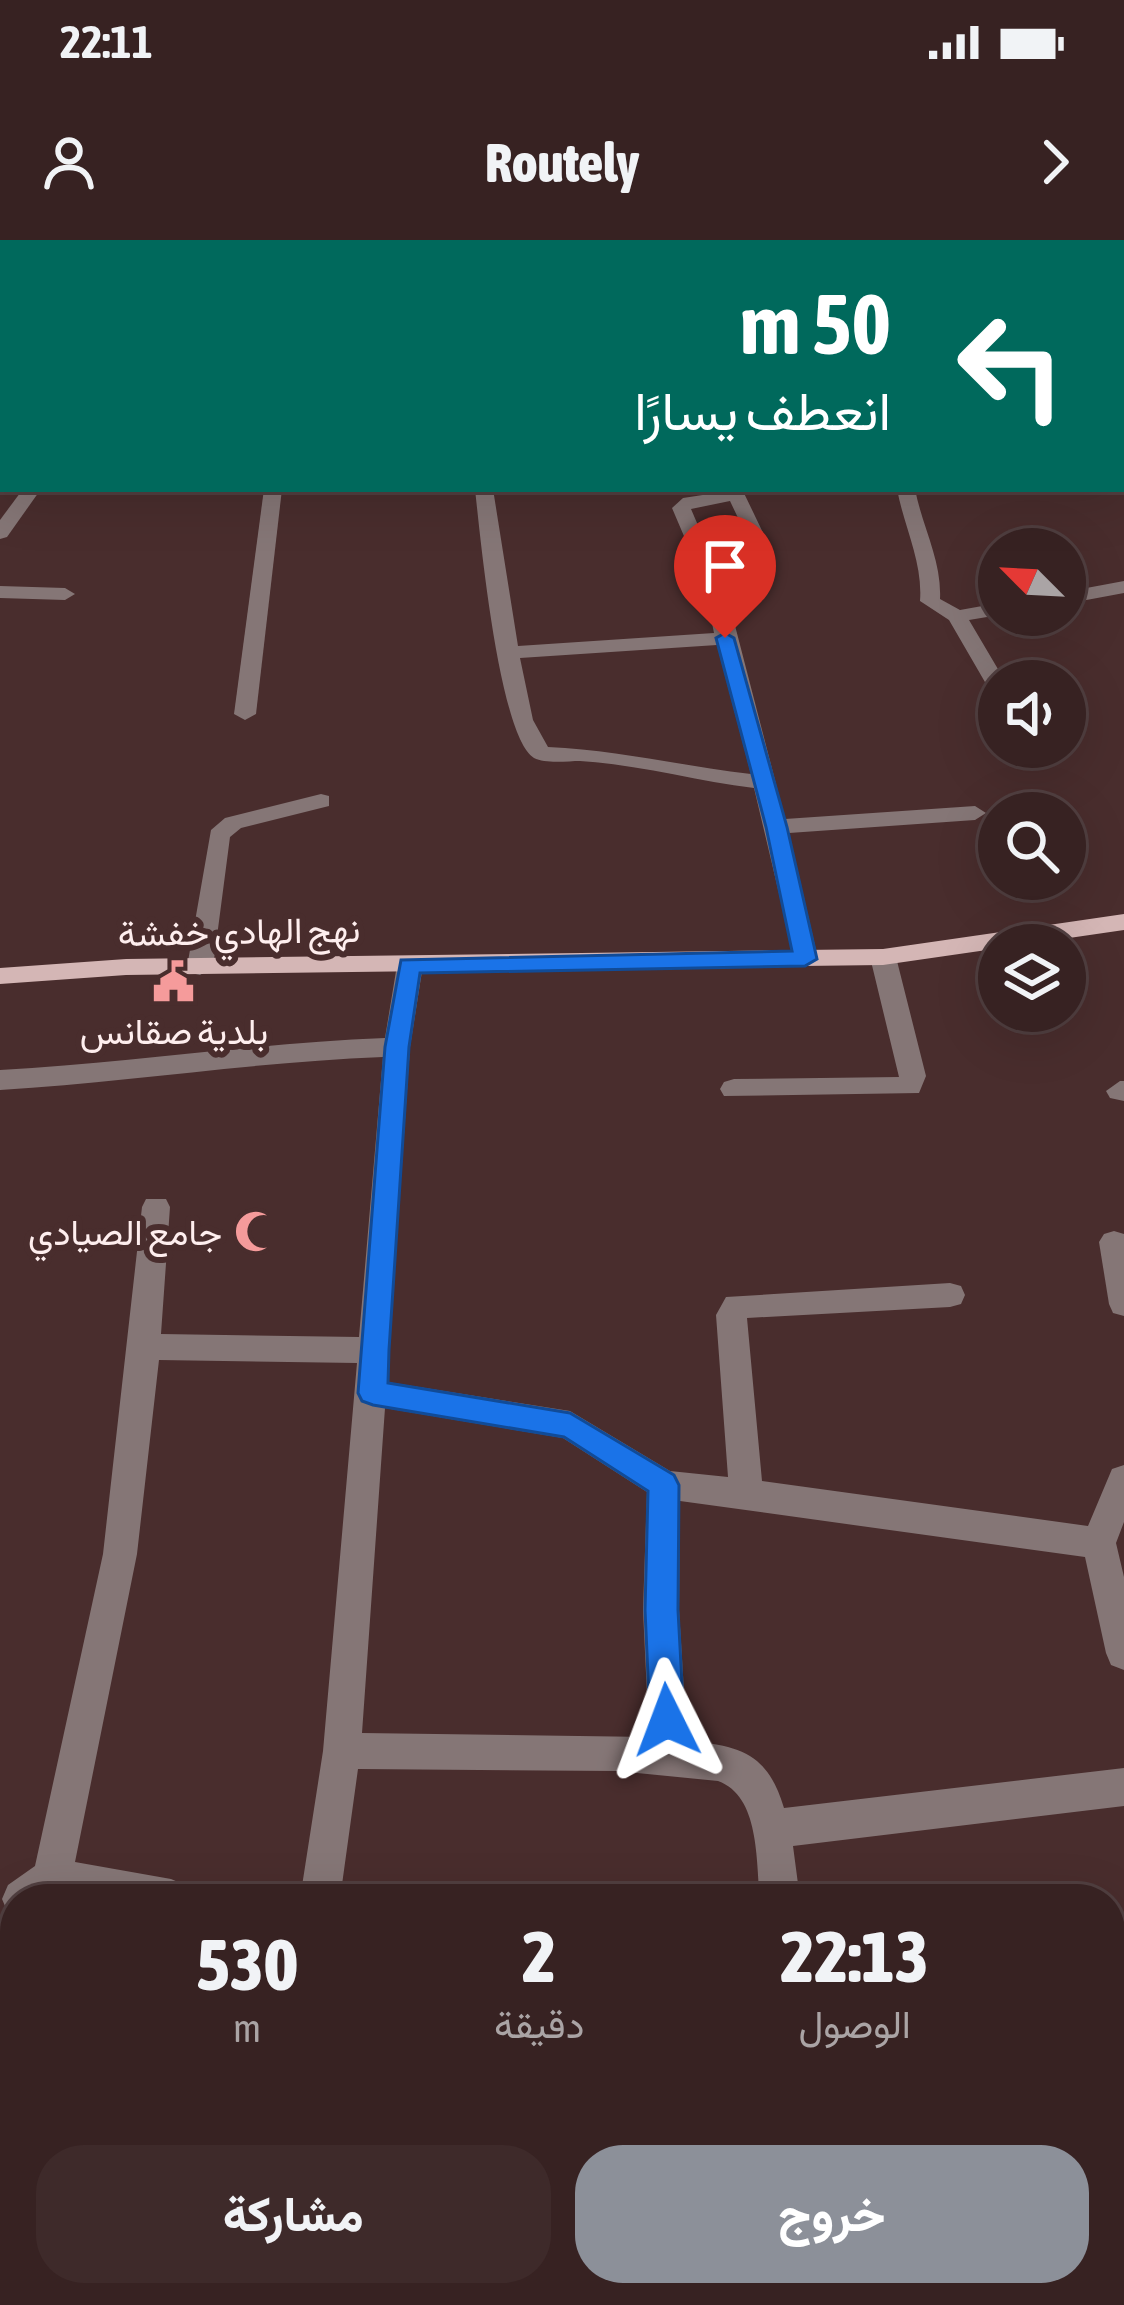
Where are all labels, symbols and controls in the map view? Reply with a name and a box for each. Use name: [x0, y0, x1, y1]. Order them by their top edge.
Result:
text: 22:11: [60, 16, 153, 68]
icon: person: [36, 129, 102, 195]
icon: forward: [1022, 129, 1088, 195]
text: Routely: [485, 132, 639, 193]
text: 50 m: [740, 276, 891, 372]
icon: left: [933, 288, 1089, 444]
text: انعطف يسارًا: [634, 380, 891, 441]
pin: [674, 515, 776, 638]
north arrow: [978, 528, 1086, 636]
map controls: [978, 528, 1086, 1032]
icon: arrive: [692, 533, 758, 599]
button: sound: [978, 660, 1086, 768]
button: search: [978, 792, 1086, 900]
street label: نهج الهادي خفشة: [117, 908, 361, 963]
button: layers: [978, 924, 1086, 1032]
public building icon: بلدية صقانس: [151, 958, 197, 1004]
place label: بلدية صقانس: [80, 1010, 268, 1053]
mosque icon: جامع الصيادي: [233, 1209, 279, 1255]
place label: جامع الصيادي: [28, 1211, 222, 1262]
position arrow: [604, 1657, 730, 1783]
text: 2: [522, 1915, 556, 1997]
text: 22:13: [781, 1915, 929, 1997]
text: 530: [196, 1923, 298, 2005]
text: دقيقة: [494, 2002, 584, 2046]
text: الوصول: [798, 2002, 911, 2046]
text: m: [233, 2006, 261, 2050]
button: مشاركة: [36, 2145, 551, 2283]
button: خروج: [575, 2145, 1089, 2283]

